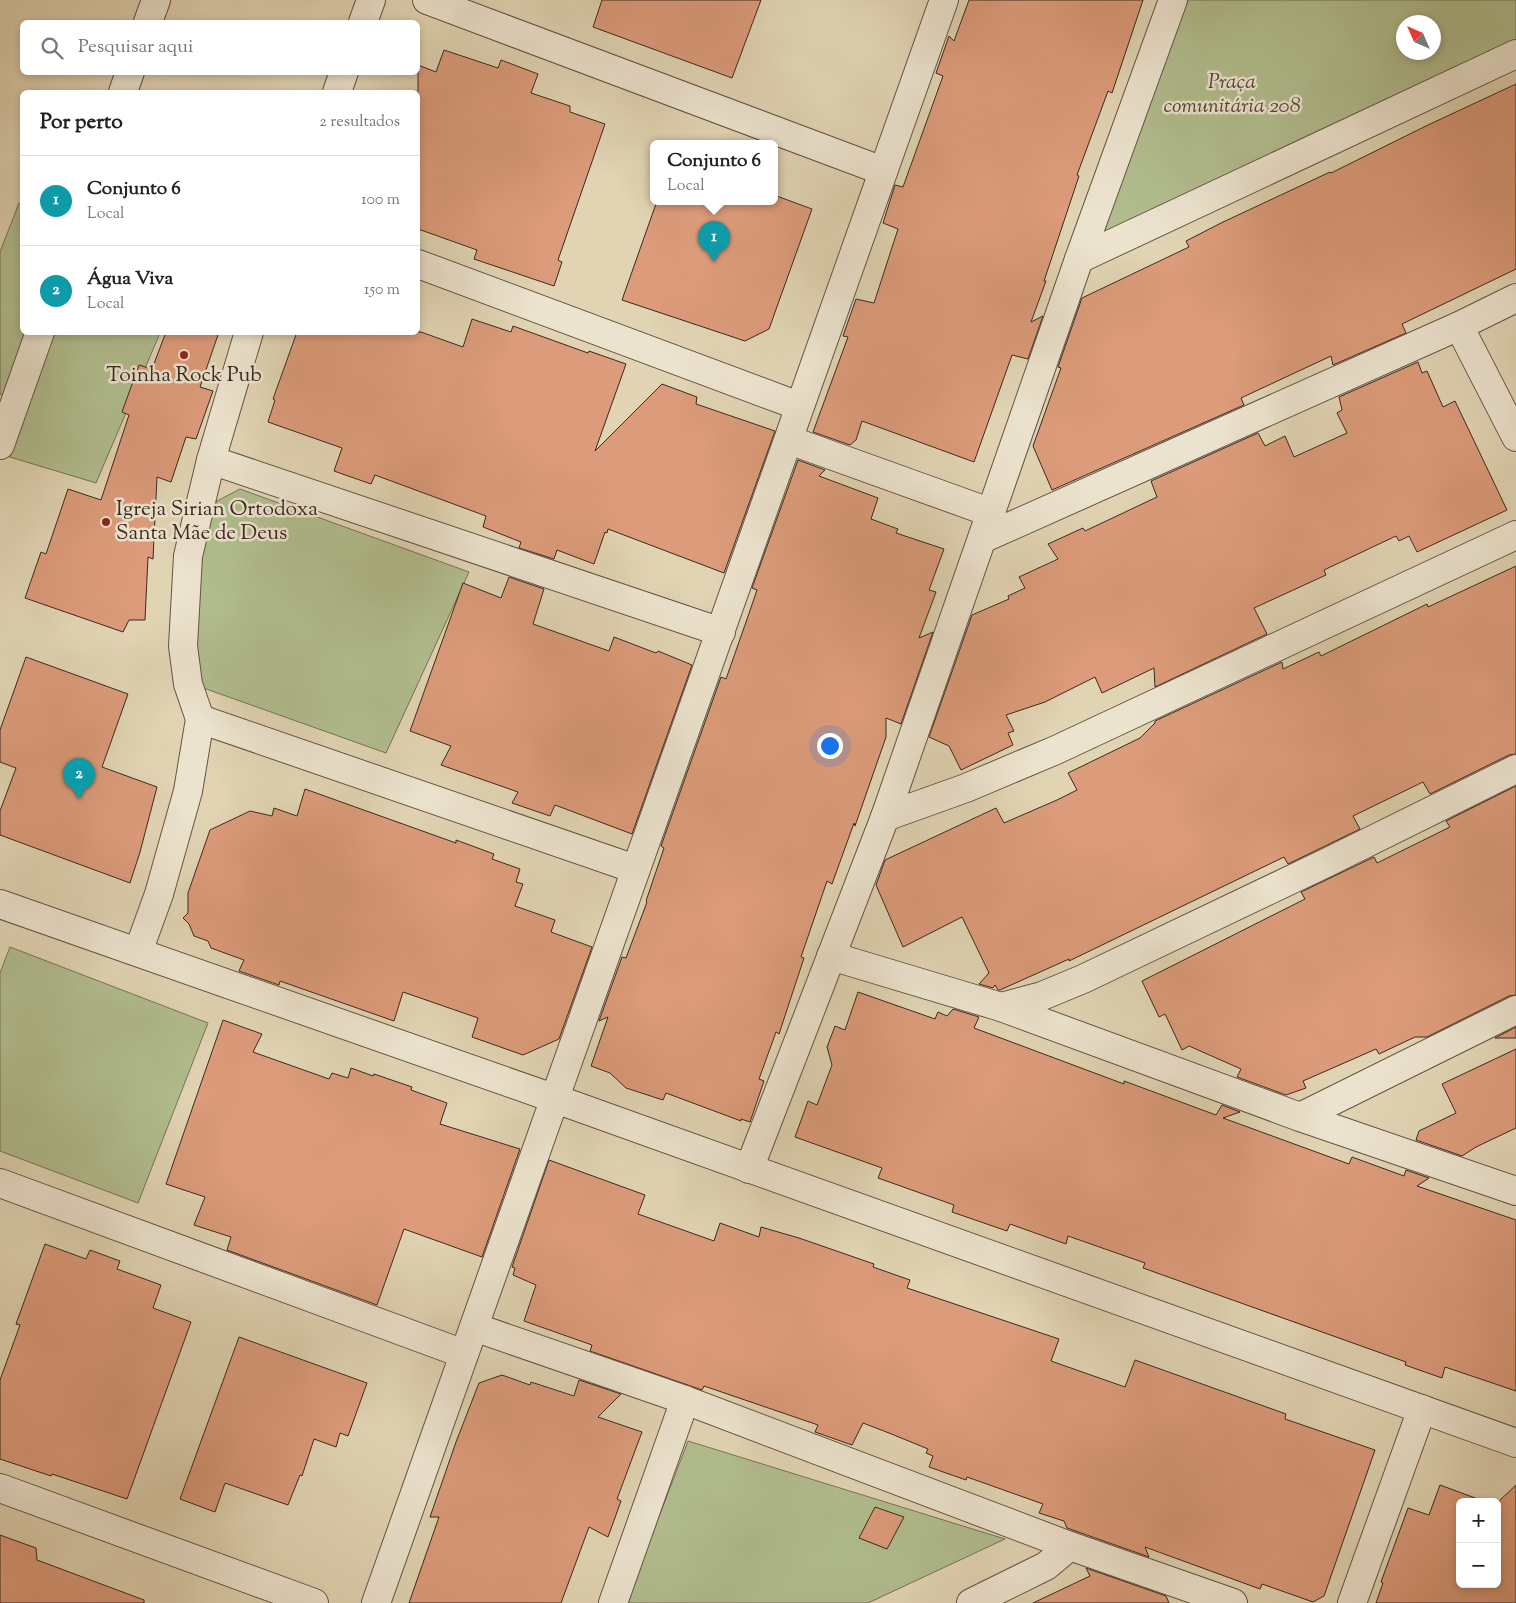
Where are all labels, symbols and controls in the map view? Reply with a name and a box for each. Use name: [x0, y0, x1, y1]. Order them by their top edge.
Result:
north arrow: [1396, 15, 1441, 60]
search box: [20, 20, 420, 75]
icon: search: [38, 34, 66, 62]
text: Pesquisar aqui: [78, 34, 193, 61]
park label: Praça comunitária 208: [1163, 68, 1301, 122]
text: Por perto: [40, 108, 123, 138]
text: 2 resultados: [319, 111, 400, 134]
popup: [650, 140, 778, 205]
text: Conjunto 6: [667, 148, 761, 175]
text: Local: [667, 175, 705, 198]
text: Conjunto 6: [87, 176, 181, 203]
text: 1: [53, 189, 59, 212]
text: 100 m: [361, 189, 400, 212]
text: Local: [87, 203, 124, 226]
pin: 1: [698, 221, 730, 262]
text: Água Viva: [87, 266, 173, 293]
text: 2: [52, 279, 60, 302]
text: 150 m: [364, 279, 400, 302]
text: Local: [87, 293, 124, 316]
marker: Toinha Rock Pub: [178, 349, 190, 361]
place label: Toinha Rock Pub: [106, 361, 262, 391]
place label: Igreja Sirian Ortodoxa Santa Mãe de Deus: [116, 495, 318, 549]
marker: Igreja Sirian Ortodoxa Santa Mãe de Deus: [100, 516, 112, 528]
your location: [817, 733, 843, 759]
pin: 2: [63, 758, 95, 799]
map controls: [1456, 1498, 1501, 1588]
button: +: [1456, 1498, 1501, 1543]
button: −: [1456, 1543, 1501, 1588]

